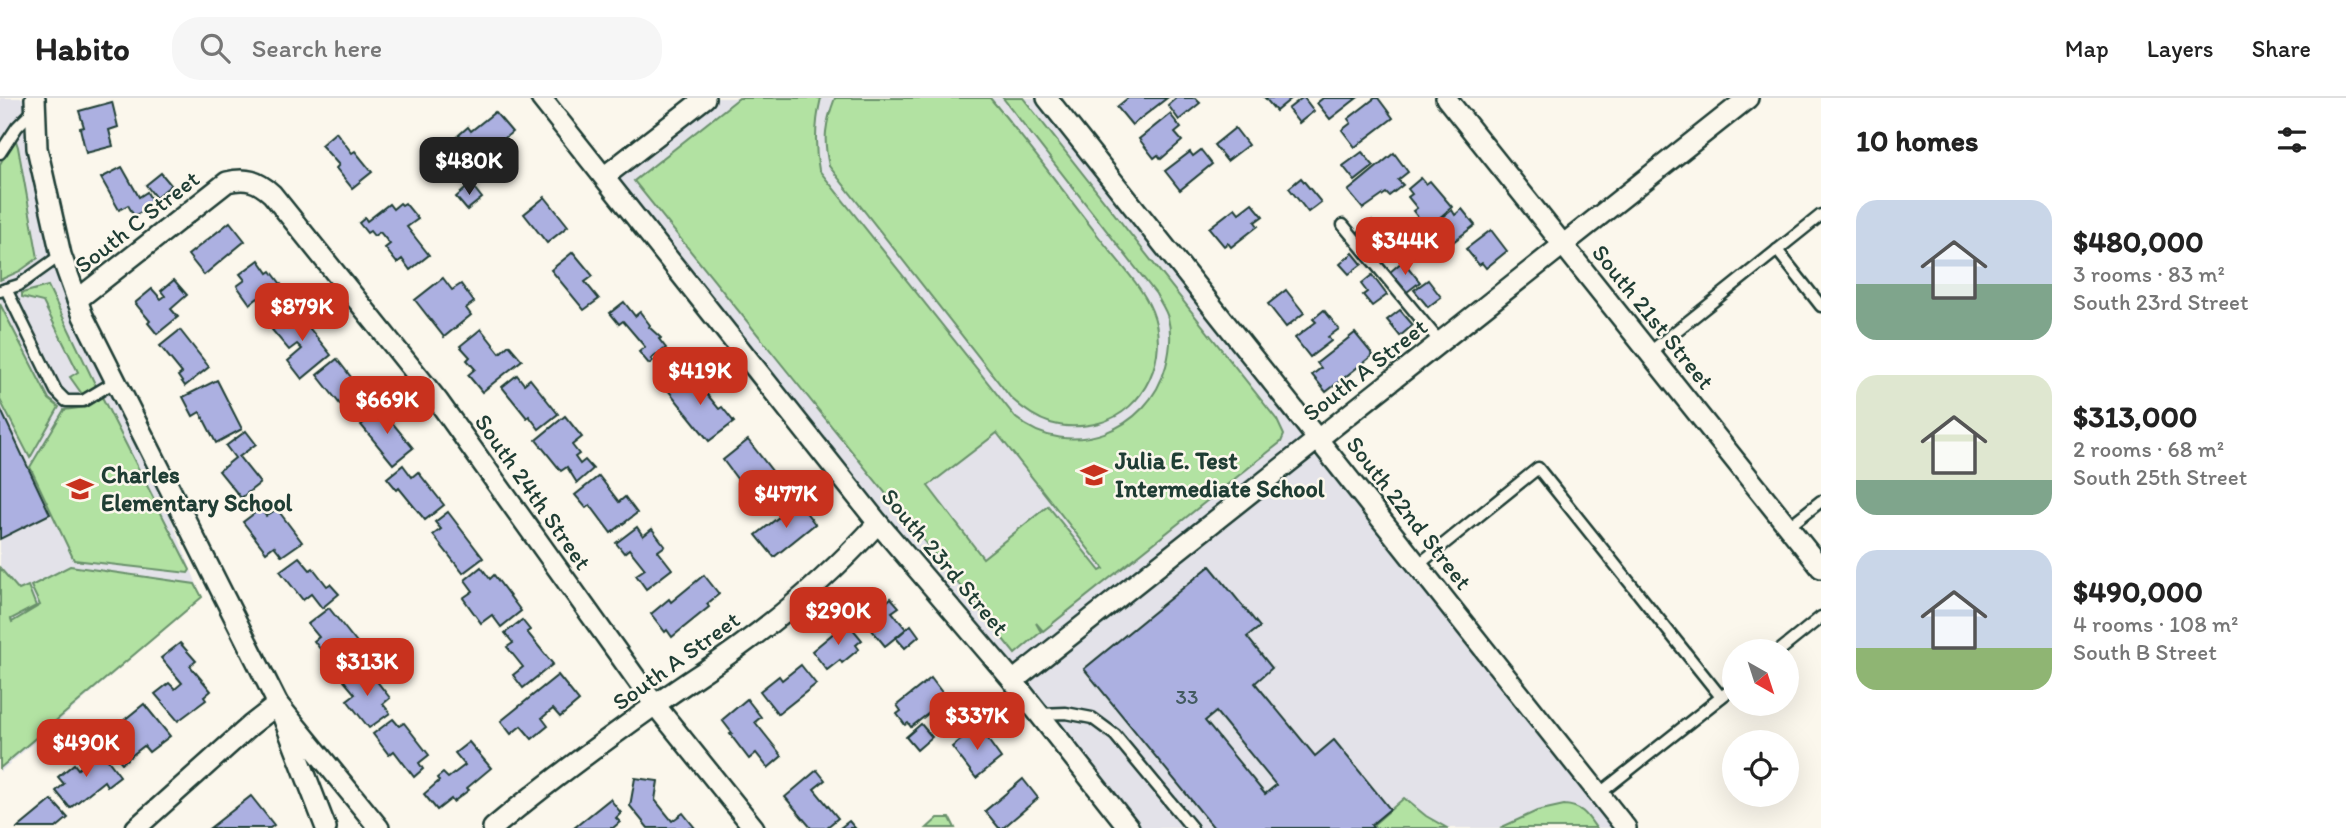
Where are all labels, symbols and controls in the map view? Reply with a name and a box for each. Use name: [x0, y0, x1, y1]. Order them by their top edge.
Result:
search box: [172, 17, 662, 80]
text: Habito: [35, 29, 130, 68]
icon: search: [196, 29, 234, 67]
text: Search here: [252, 32, 382, 64]
text: Map: [2065, 34, 2109, 63]
text: Layers: [2147, 34, 2214, 63]
text: Share: [2252, 34, 2311, 63]
icon: filters: [2273, 121, 2311, 159]
text: 10 homes: [1856, 122, 1979, 159]
pin: $480K: [420, 138, 518, 197]
text: $480K: [436, 146, 502, 174]
street label: South C Street: [69, 164, 205, 279]
pin: $344K: [1356, 218, 1454, 277]
text: $480,000: [2073, 223, 2204, 260]
text: $344K: [1372, 226, 1438, 254]
icon: home: [1912, 228, 1996, 312]
street label: South 21st Street: [1586, 238, 1721, 395]
text: 3 rooms · 83 m²: [2073, 260, 2225, 288]
pin: $879K: [253, 284, 351, 343]
text: South 23rd Street: [2073, 288, 2249, 316]
text: $879K: [271, 292, 333, 320]
street label: South A Street: [1297, 312, 1433, 427]
pin: $419K: [651, 348, 749, 407]
text: $419K: [669, 356, 731, 384]
pin: $669K: [338, 376, 436, 436]
text: $669K: [356, 385, 418, 413]
text: $313,000: [2073, 398, 2197, 435]
icon: home: [1912, 403, 1996, 487]
street label: South 24th Street: [469, 408, 598, 575]
street label: South 22nd Street: [1340, 430, 1478, 595]
text: 2 rooms · 68 m²: [2073, 435, 2224, 463]
place label: Julia E. Test Intermediate School: [1114, 446, 1325, 503]
place label: Charles Elementary School: [101, 460, 293, 518]
school or university icon: Julia E. Test Intermediate School: [1079, 460, 1109, 490]
text: South 25th Street: [2073, 463, 2247, 491]
pin: $477K: [737, 470, 835, 530]
school or university icon: Charles Elementary School: [65, 474, 95, 504]
text: $477K: [755, 479, 818, 507]
street label: South 23rd Street: [875, 482, 1015, 641]
text: $490,000: [2073, 573, 2203, 610]
icon: home: [1912, 578, 1996, 662]
pin: $290K: [789, 588, 887, 647]
text: $290K: [806, 596, 870, 624]
street label: South A Street: [606, 605, 745, 716]
text: 4 rooms · 108 m²: [2073, 610, 2238, 638]
pin: $313K: [318, 638, 416, 698]
text: South B Street: [2073, 638, 2217, 666]
north arrow: [1722, 639, 1799, 716]
map controls: [1722, 639, 1799, 807]
text: $313K: [336, 647, 398, 675]
house number: 33: [1176, 684, 1198, 709]
pin: $337K: [928, 692, 1026, 752]
text: $337K: [946, 701, 1008, 729]
pin: $490K: [37, 720, 135, 779]
text: $490K: [53, 728, 119, 756]
button: locate: [1722, 730, 1799, 807]

